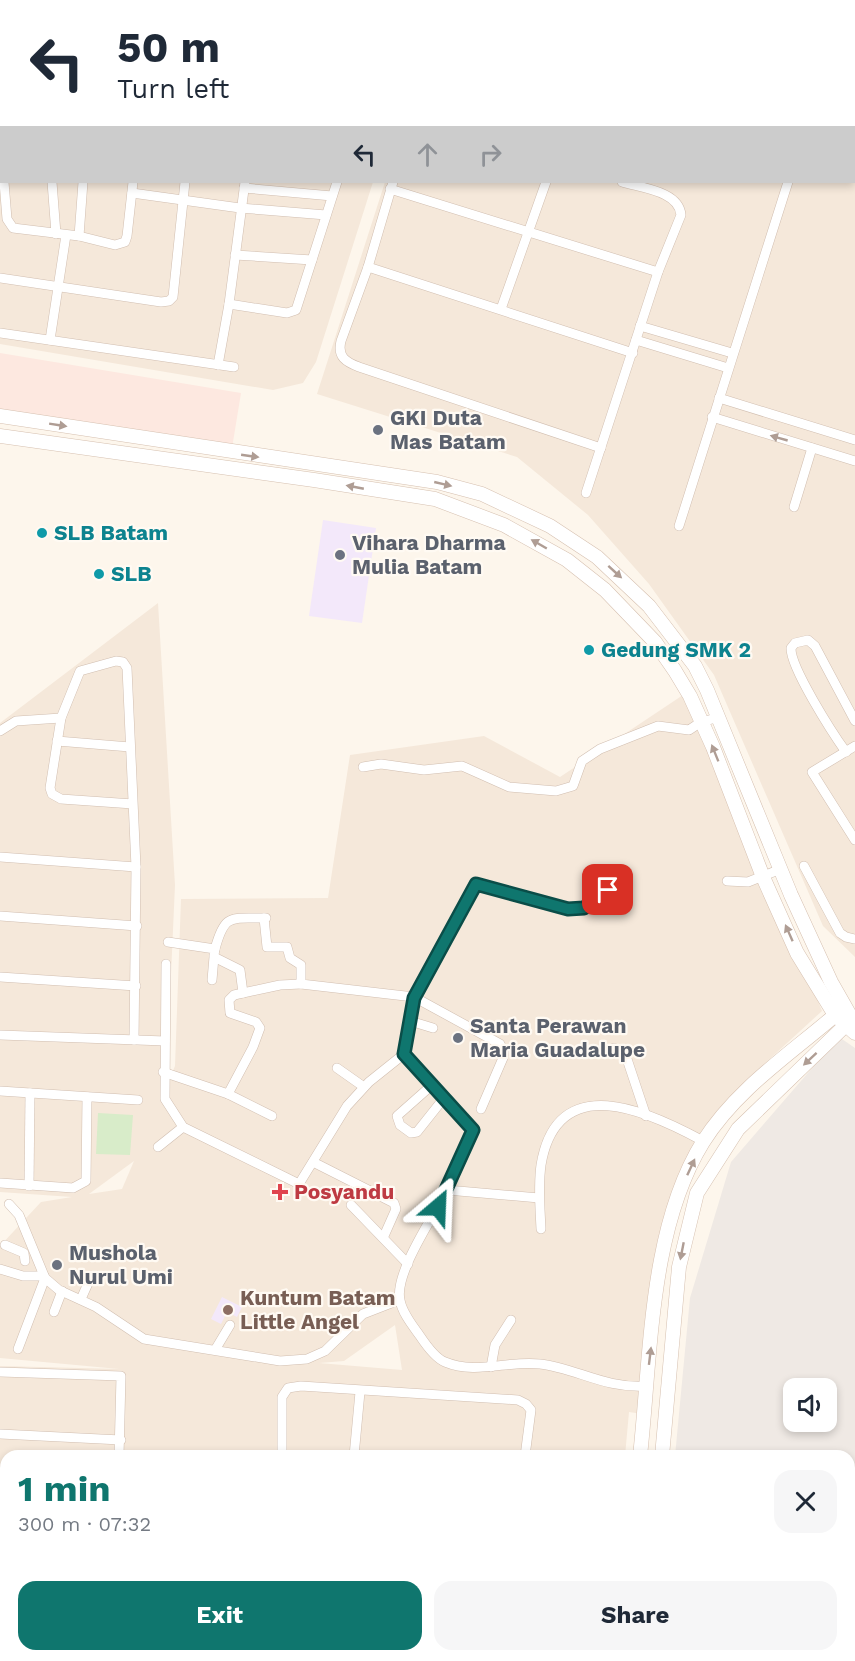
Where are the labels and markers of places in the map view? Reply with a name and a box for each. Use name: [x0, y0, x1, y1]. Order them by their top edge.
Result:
place label: GKI Duta Mas Batam: [390, 405, 506, 454]
marker: GKI Duta Mas Batam: [371, 423, 385, 437]
place label: SLB Batam: [54, 520, 168, 545]
marker: SLB Batam: [35, 526, 49, 540]
place label: Vihara Dharma Mulia Batam: [352, 530, 507, 579]
marker: Vihara Dharma Mulia Batam: [333, 548, 347, 562]
place label: SLB: [111, 561, 152, 586]
marker: SLB: [92, 567, 106, 581]
place label: Gedung SMK 2: [601, 637, 751, 662]
marker: Gedung SMK 2: [582, 643, 596, 657]
pin: [582, 864, 633, 915]
place label: Santa Perawan Maria Guadalupe: [470, 1013, 645, 1062]
marker: Santa Perawan Maria Guadalupe: [451, 1031, 465, 1045]
place label: Posyandu: [294, 1179, 394, 1204]
marker: Posyandu: [271, 1183, 289, 1201]
place label: Mushola Nurul Umi: [69, 1240, 173, 1289]
marker: Mushola Nurul Umi: [50, 1258, 64, 1272]
place label: Kuntum Batam Little Angel: [240, 1285, 396, 1334]
marker: Kuntum Batam Little Angel: [221, 1303, 235, 1317]

